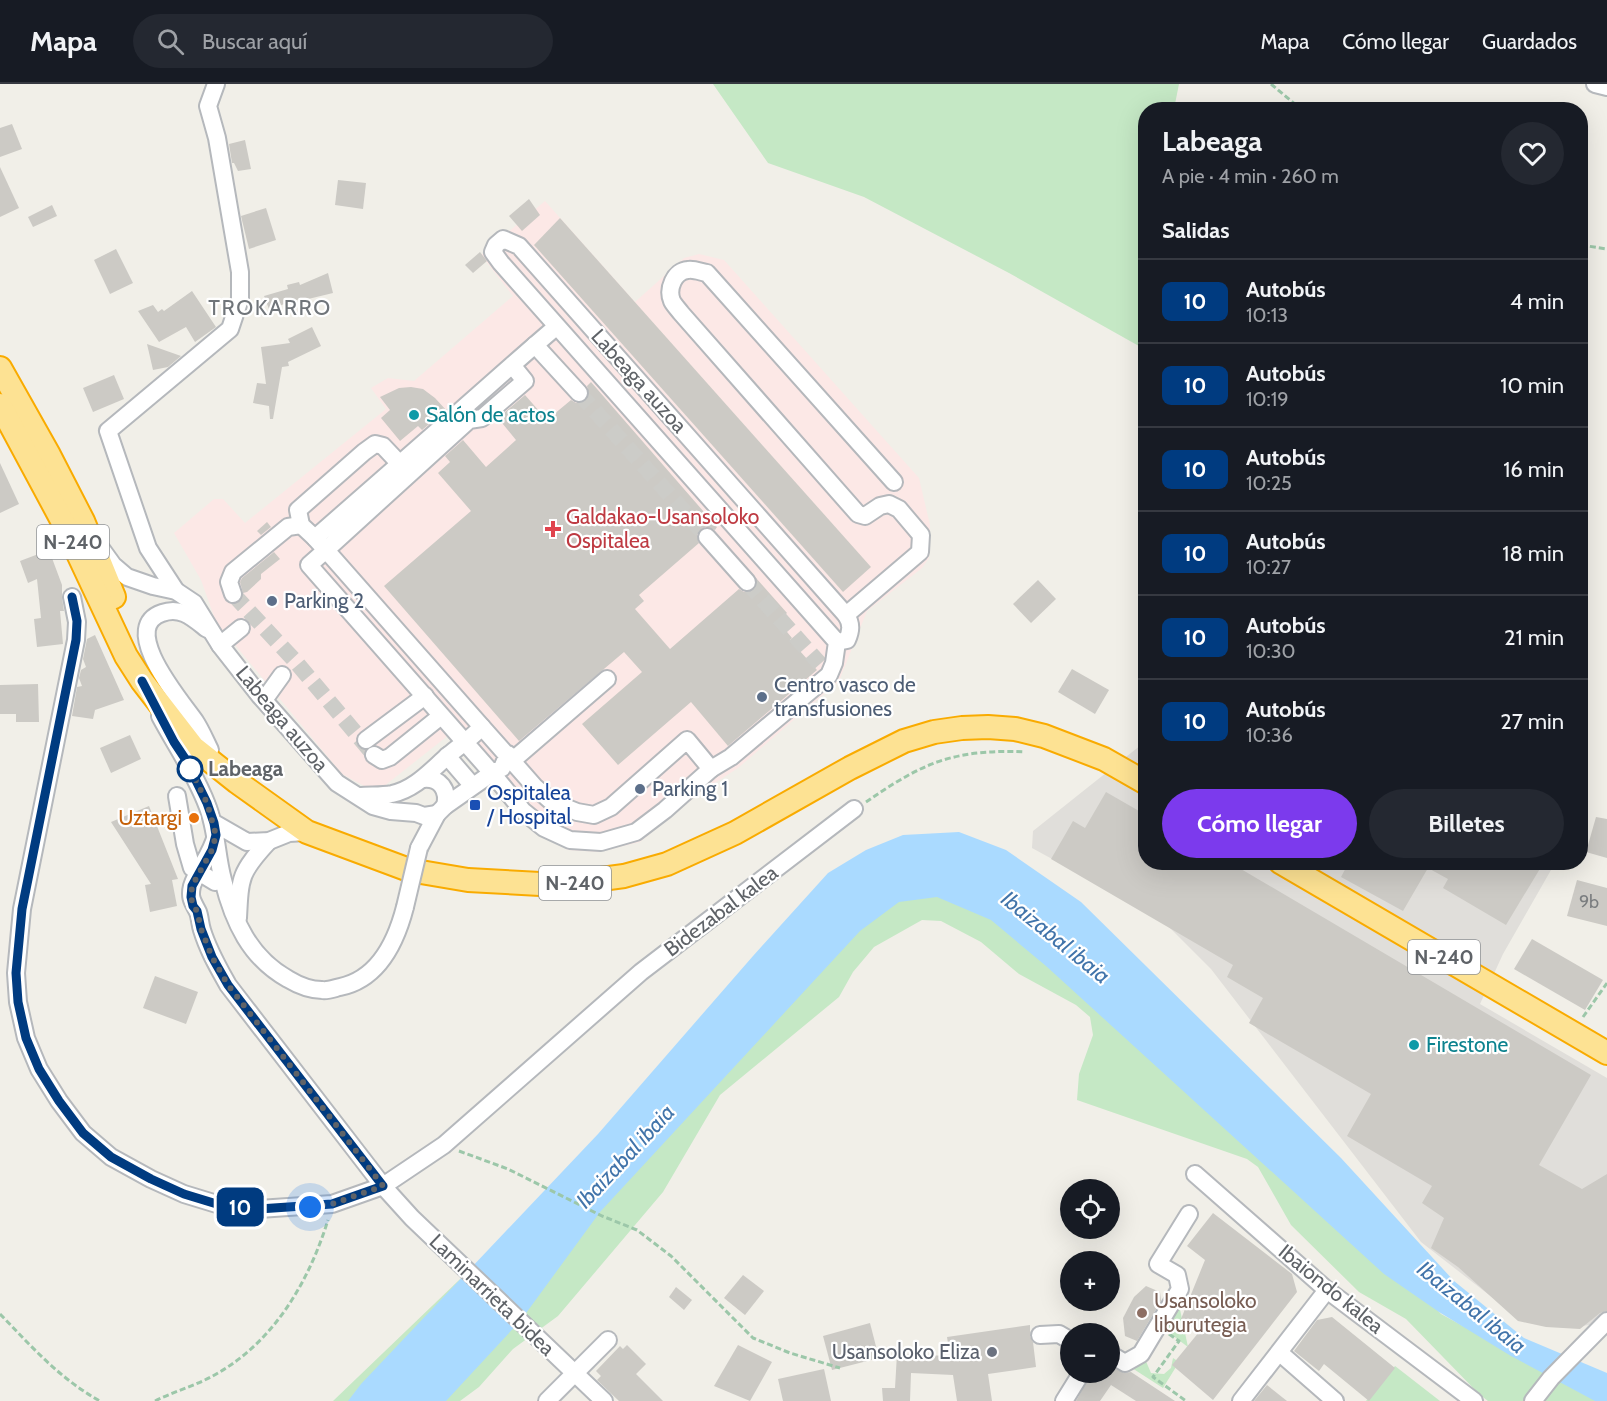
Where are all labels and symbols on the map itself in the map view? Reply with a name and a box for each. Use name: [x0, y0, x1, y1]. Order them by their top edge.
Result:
district label: TROKARRO: [208, 294, 332, 321]
street label: Labeaga auzoa: [586, 324, 692, 438]
place label: Salón de actos: [426, 402, 555, 427]
marker: Salón de actos: [407, 408, 421, 422]
place label: Galdakao-Usansoloko Ospitalea: [566, 504, 759, 553]
marker: Galdakao-Usansoloko Ospitalea: [544, 520, 562, 538]
road number: N-240: [37, 525, 109, 559]
place label: Parking 2: [284, 588, 364, 613]
marker: Parking 2: [265, 594, 279, 608]
street label: Labeaga auzoa: [230, 661, 334, 777]
place label: Centro vasco de transfusiones: [774, 672, 916, 721]
marker: Centro vasco de transfusiones: [755, 690, 769, 704]
marker: Labeaga: [177, 756, 203, 782]
place label: Labeaga: [208, 756, 283, 782]
place label: Parking 1: [652, 776, 728, 801]
place label: Ospitalea / Hospital: [486, 780, 572, 829]
marker: Parking 1: [633, 782, 647, 796]
marker: Ospitalea / Hospital: [468, 798, 482, 812]
place label: Uztargi: [118, 805, 182, 830]
marker: Uztargi: [187, 811, 201, 825]
street label: Bidezabal kalea: [659, 860, 782, 961]
road number: N-240: [539, 866, 611, 900]
water label: Ibaizabal ibaia: [996, 885, 1116, 989]
house number: 9b: [1579, 891, 1599, 913]
road number: N-240: [1408, 940, 1480, 974]
place label: Firestone: [1426, 1032, 1508, 1057]
marker: Firestone: [1407, 1038, 1421, 1052]
water label: Ibaizabal ibaia: [570, 1099, 680, 1214]
line badge: 10: [213, 1188, 267, 1226]
your location: [295, 1192, 325, 1222]
street label: Laminarrieta bidea: [425, 1229, 560, 1361]
street label: Ibaiondo kalea: [1274, 1239, 1389, 1338]
water label: Ibaizabal ibaia: [1412, 1255, 1532, 1359]
place label: Usansoloko liburutegia: [1154, 1288, 1257, 1337]
marker: Usansoloko liburutegia: [1135, 1306, 1149, 1320]
place label: Usansoloko Eliza: [832, 1339, 980, 1364]
marker: Usansoloko Eliza: [985, 1345, 999, 1359]

